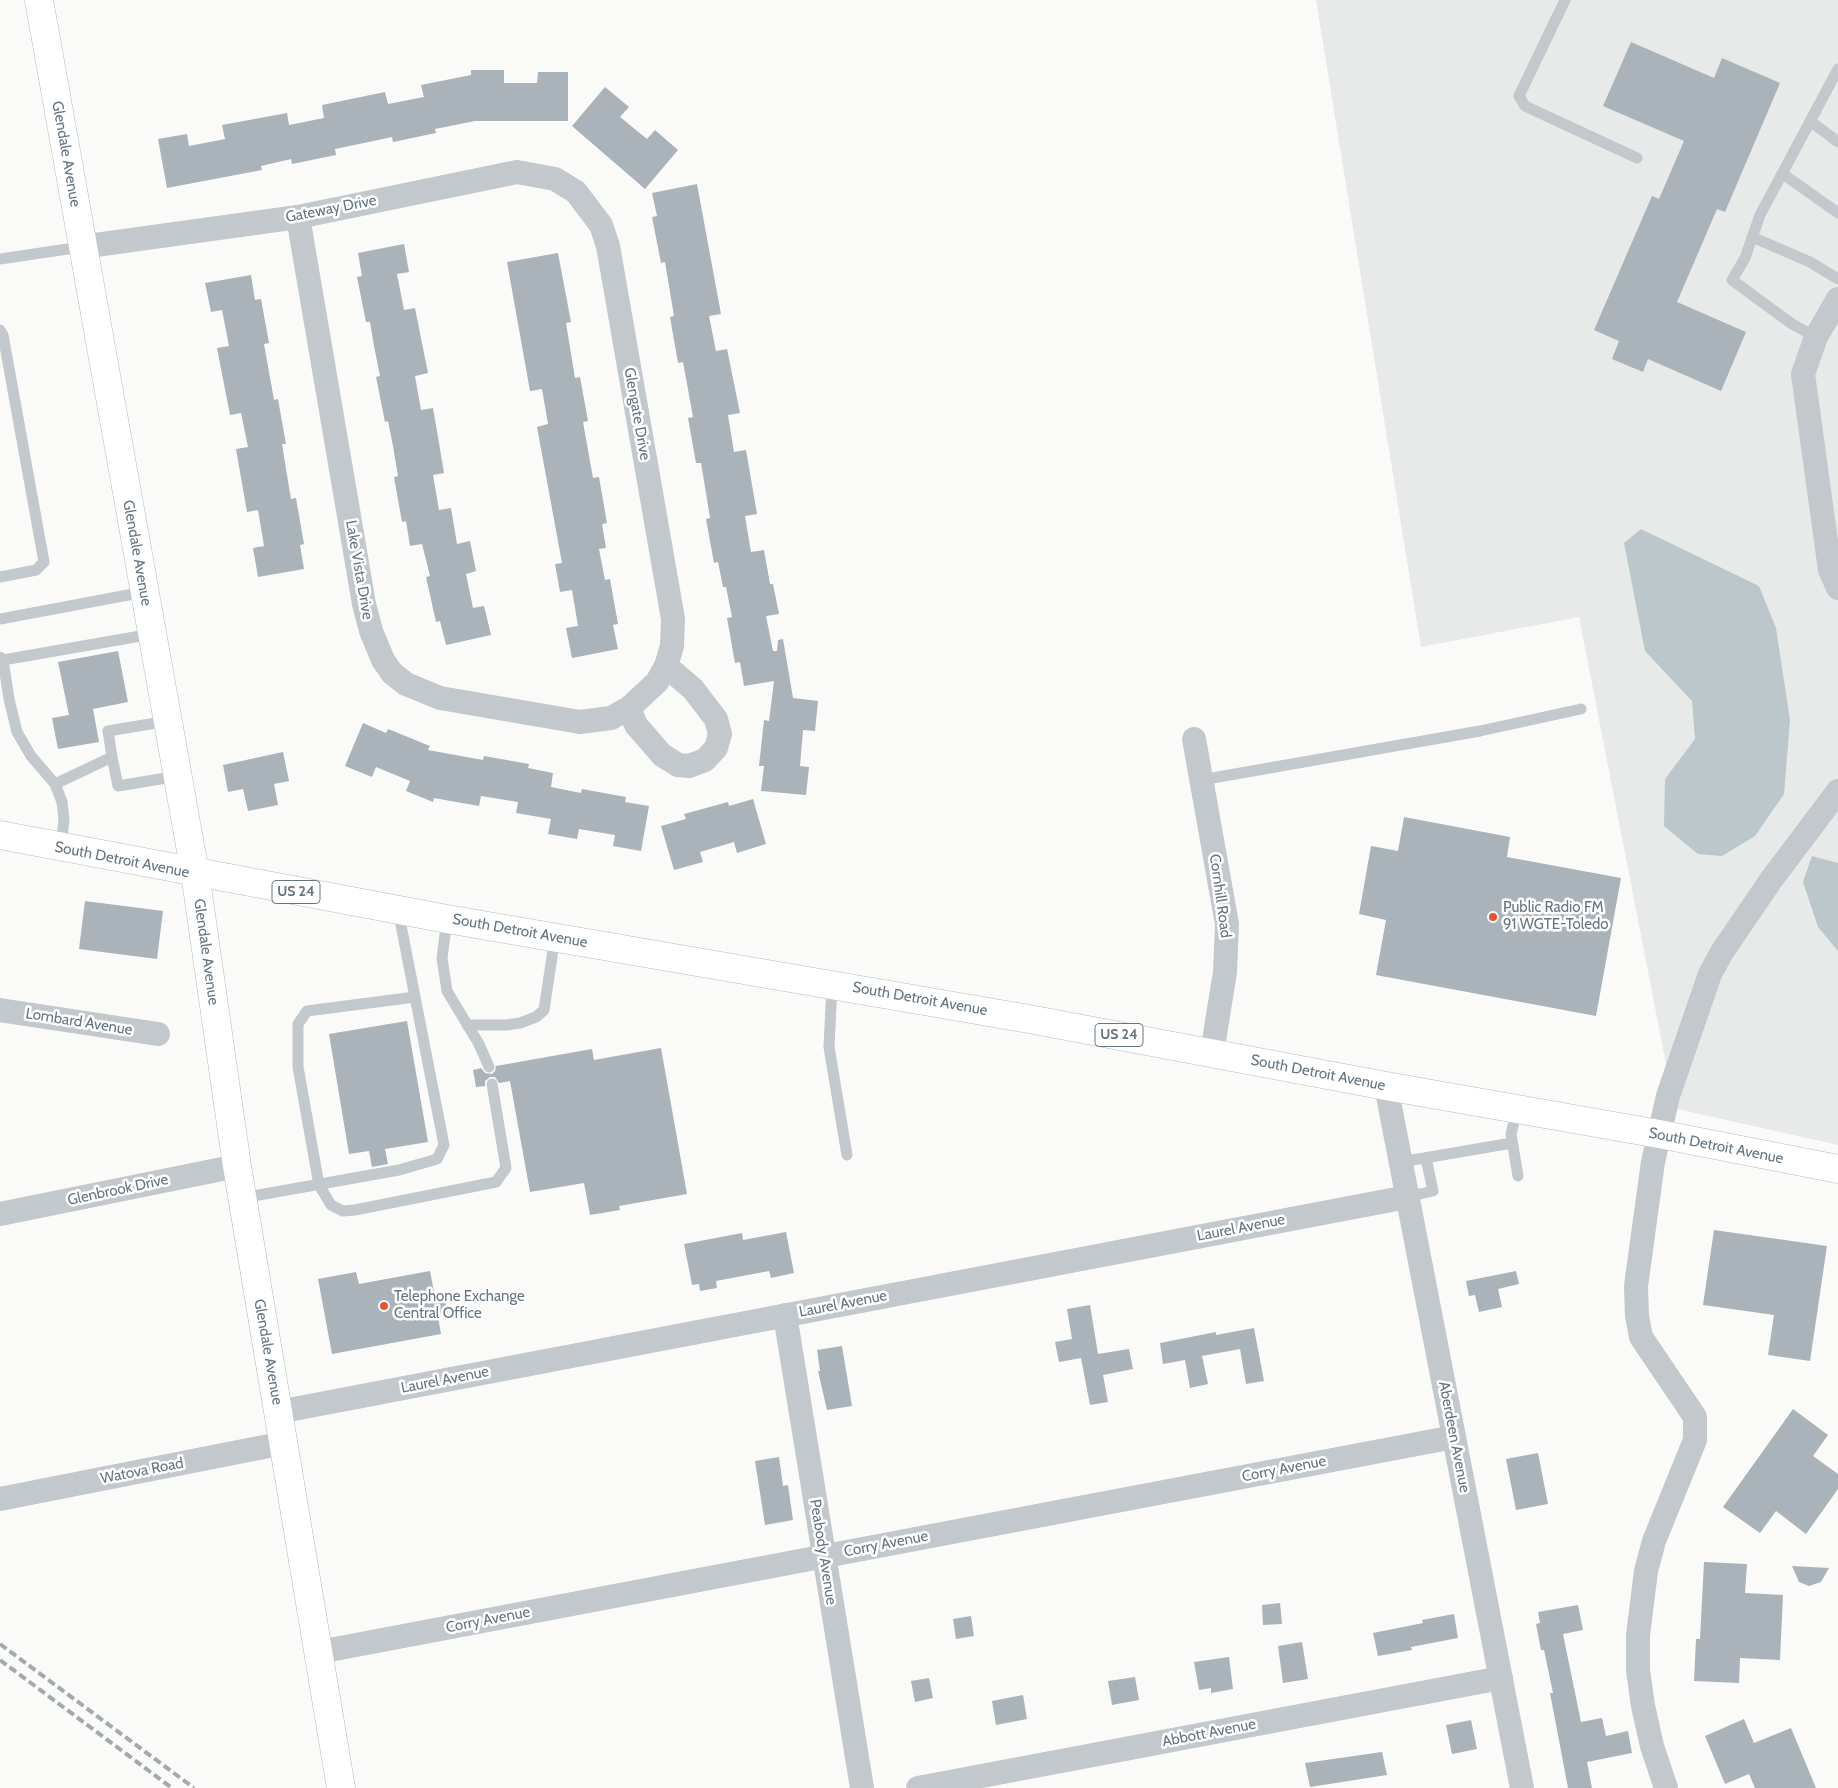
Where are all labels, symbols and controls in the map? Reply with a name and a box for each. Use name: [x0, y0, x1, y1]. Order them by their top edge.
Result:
street label: Glendale Avenue: [48, 100, 84, 208]
street label: Gateway Drive: [284, 191, 378, 227]
street label: Glengate Drive: [620, 366, 654, 462]
street label: Glendale Avenue: [119, 499, 155, 607]
street label: Lake Vista Drive: [341, 519, 377, 621]
street label: South Detroit Avenue: [53, 838, 191, 882]
street label: Cornhill Road: [1205, 853, 1235, 939]
road number: US 24: [272, 880, 320, 904]
street label: Glendale Avenue: [190, 898, 222, 1006]
place label: Public Radio FM 91 WGTE-Toledo: [1503, 899, 1609, 934]
street label: South Detroit Avenue: [451, 910, 589, 952]
marker: Public Radio FM 91 WGTE-Toledo: [1487, 911, 1499, 923]
street label: South Detroit Avenue: [851, 978, 989, 1020]
street label: Lombard Avenue: [24, 1005, 134, 1039]
road number: US 24: [1095, 1024, 1143, 1046]
street label: South Detroit Avenue: [1249, 1051, 1387, 1095]
street label: South Detroit Avenue: [1647, 1124, 1785, 1168]
street label: Glenbrook Drive: [66, 1171, 170, 1209]
street label: Laurel Avenue: [1195, 1211, 1287, 1245]
street label: Laurel Avenue: [797, 1287, 889, 1321]
place label: Telephone Exchange Central Office: [394, 1288, 525, 1323]
street label: Glendale Avenue: [250, 1298, 286, 1406]
marker: Telephone Exchange Central Office: [378, 1300, 390, 1312]
street label: Laurel Avenue: [399, 1363, 491, 1397]
street label: Aberdeen Avenue: [1434, 1380, 1474, 1494]
street label: Corry Avenue: [1240, 1452, 1328, 1486]
street label: Watova Road: [99, 1454, 185, 1488]
street label: Peabody Avenue: [806, 1498, 840, 1606]
street label: Corry Avenue: [842, 1527, 930, 1561]
street label: Corry Avenue: [444, 1603, 532, 1637]
street label: Abbott Avenue: [1161, 1715, 1257, 1751]

